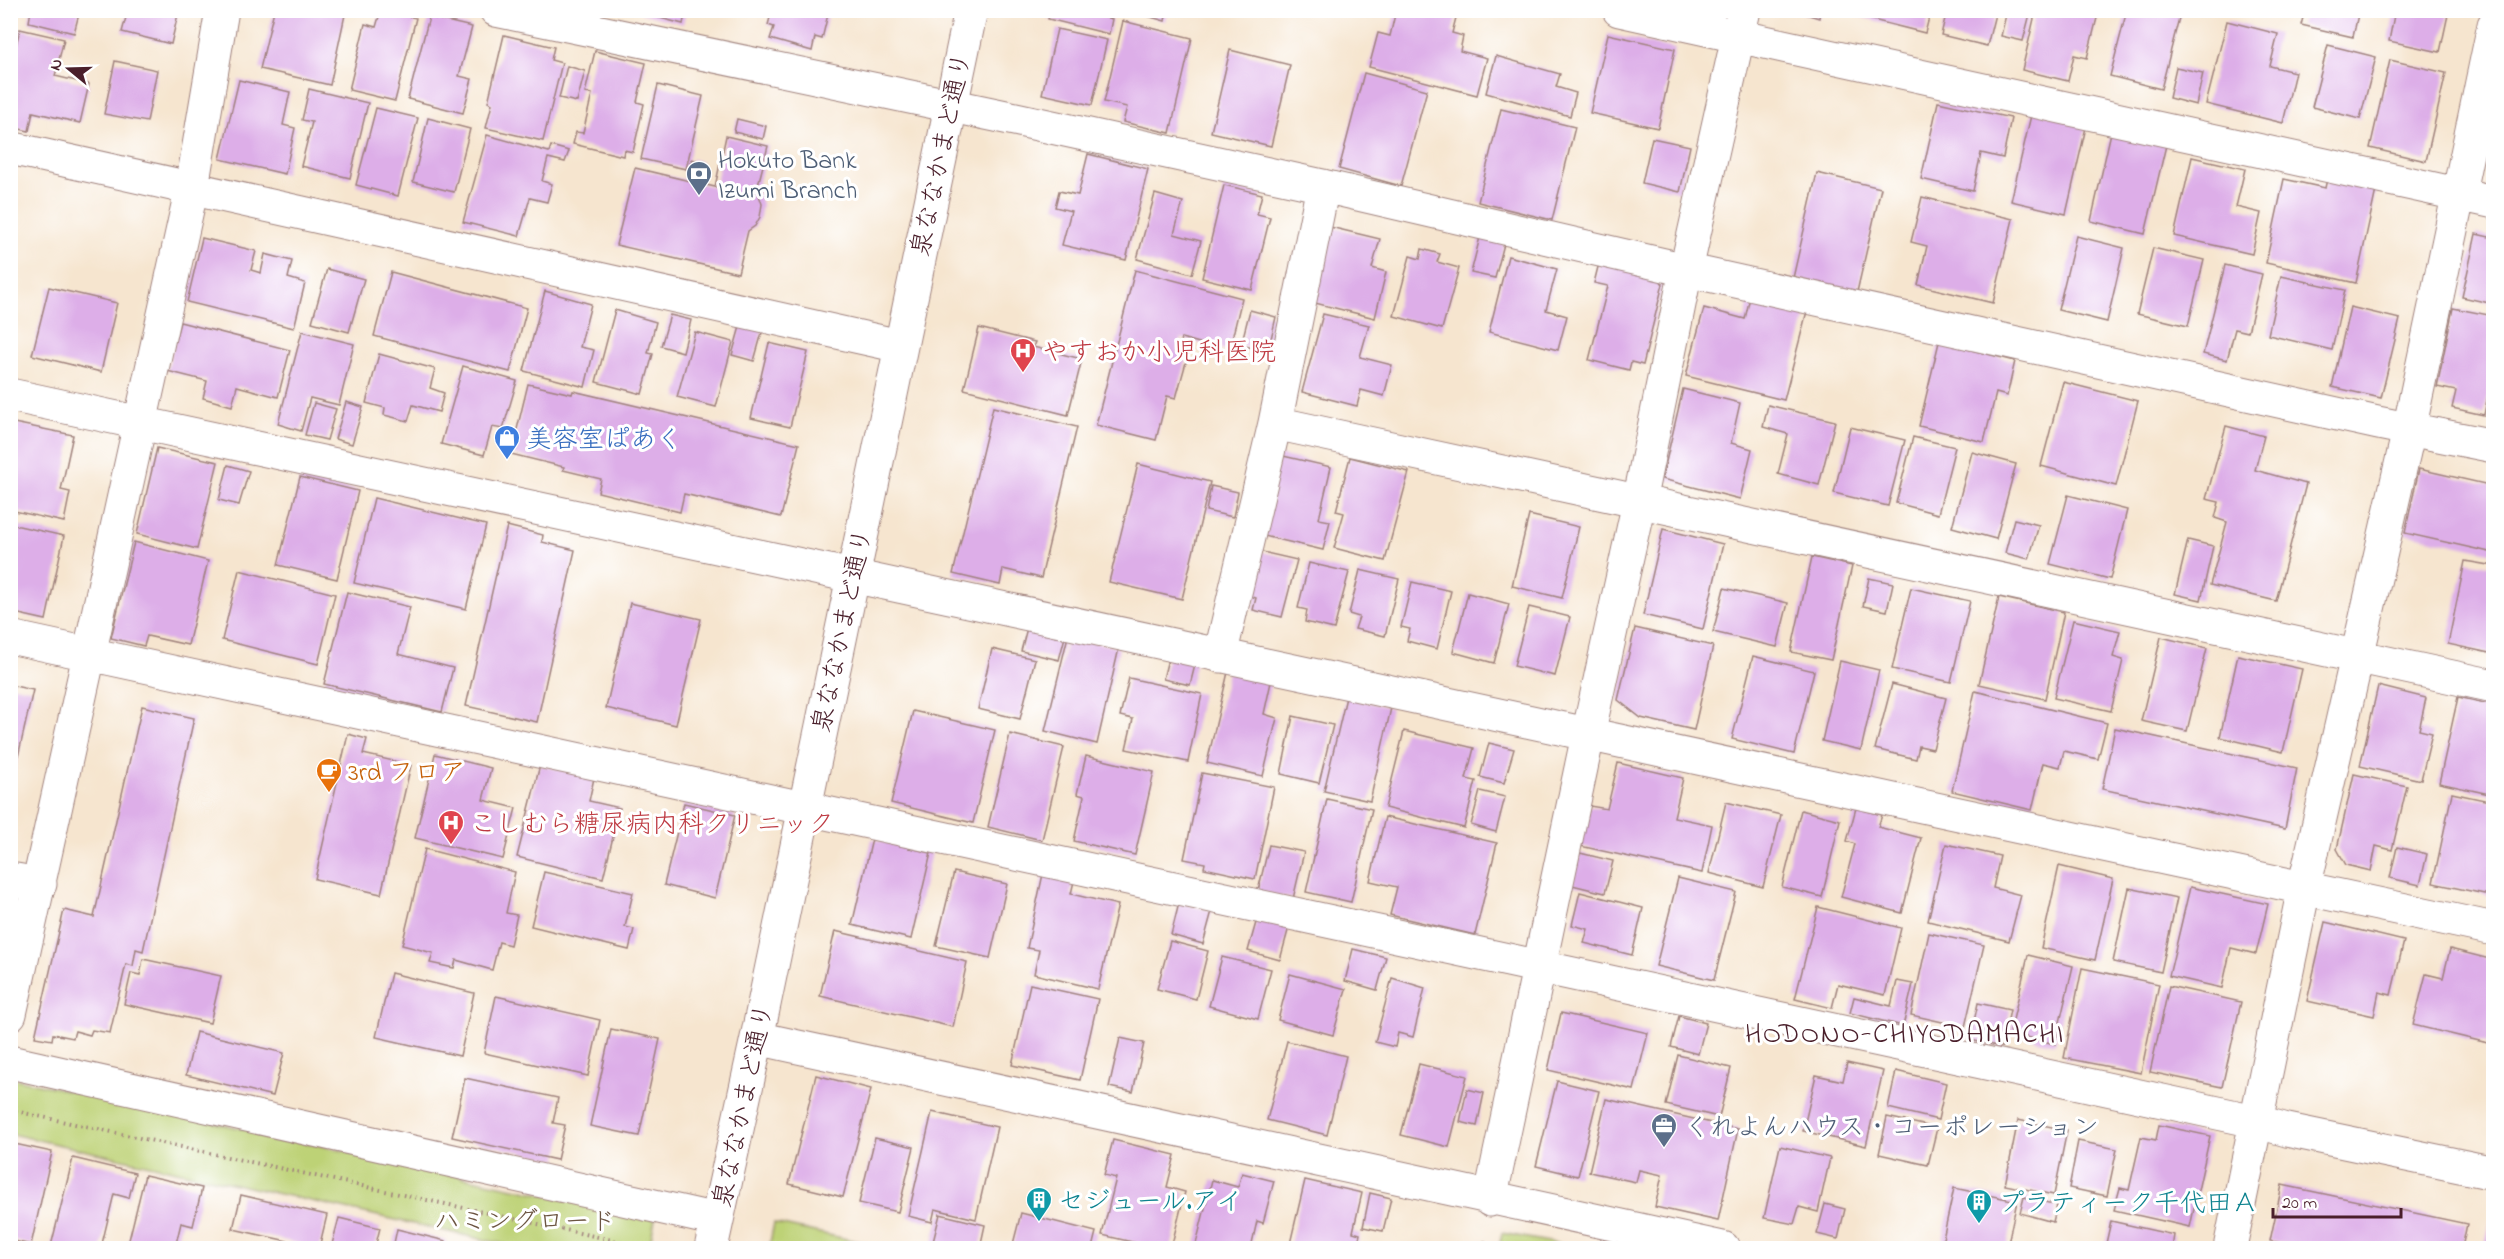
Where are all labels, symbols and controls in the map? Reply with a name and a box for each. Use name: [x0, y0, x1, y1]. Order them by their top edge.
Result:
north arrow: [39, 39, 99, 99]
street label: 泉ななかまど通り: [903, 49, 983, 260]
text: N: [44, 56, 70, 74]
place label: Hokuto Bank Izumi Branch: [718, 143, 857, 211]
bank icon: Hokuto Bank Izumi Branch: [684, 159, 714, 197]
place label: やすおか小児科医院: [1042, 335, 1276, 373]
hospital icon: やすおか小児科医院: [1008, 336, 1038, 374]
place label: 美容室ぱあく: [526, 422, 682, 460]
shop icon: 美容室ぱあく: [492, 423, 522, 461]
street label: 泉ななかまど通り: [804, 525, 884, 736]
place label: 3rd フロア: [348, 755, 466, 793]
cafe icon: 3rd フロア: [314, 756, 344, 794]
place label: こしむら糖尿病内科クリニック: [470, 807, 834, 845]
hospital icon: こしむら糖尿病内科クリニック: [436, 808, 466, 846]
street label: 泉ななかまど通り: [705, 1000, 785, 1211]
district label: HODONO-CHIYODAMACHI: [1745, 1015, 2065, 1056]
place label: くれよんハウス・コーポレーション: [1684, 1110, 2099, 1148]
office icon: くれよんハウス・コーポレーション: [1649, 1111, 1679, 1149]
scale bar: [2273, 1181, 2400, 1219]
place label: セジュール.アイ: [1058, 1184, 1242, 1222]
building icon: セジュール.アイ: [1024, 1185, 1054, 1223]
place label: プラティーク千代田Ａ: [1998, 1186, 2258, 1224]
building icon: プラティーク千代田Ａ: [1964, 1187, 1994, 1225]
text: 20 m: [2282, 1191, 2317, 1217]
park label: ハミングロード: [434, 1204, 616, 1242]

